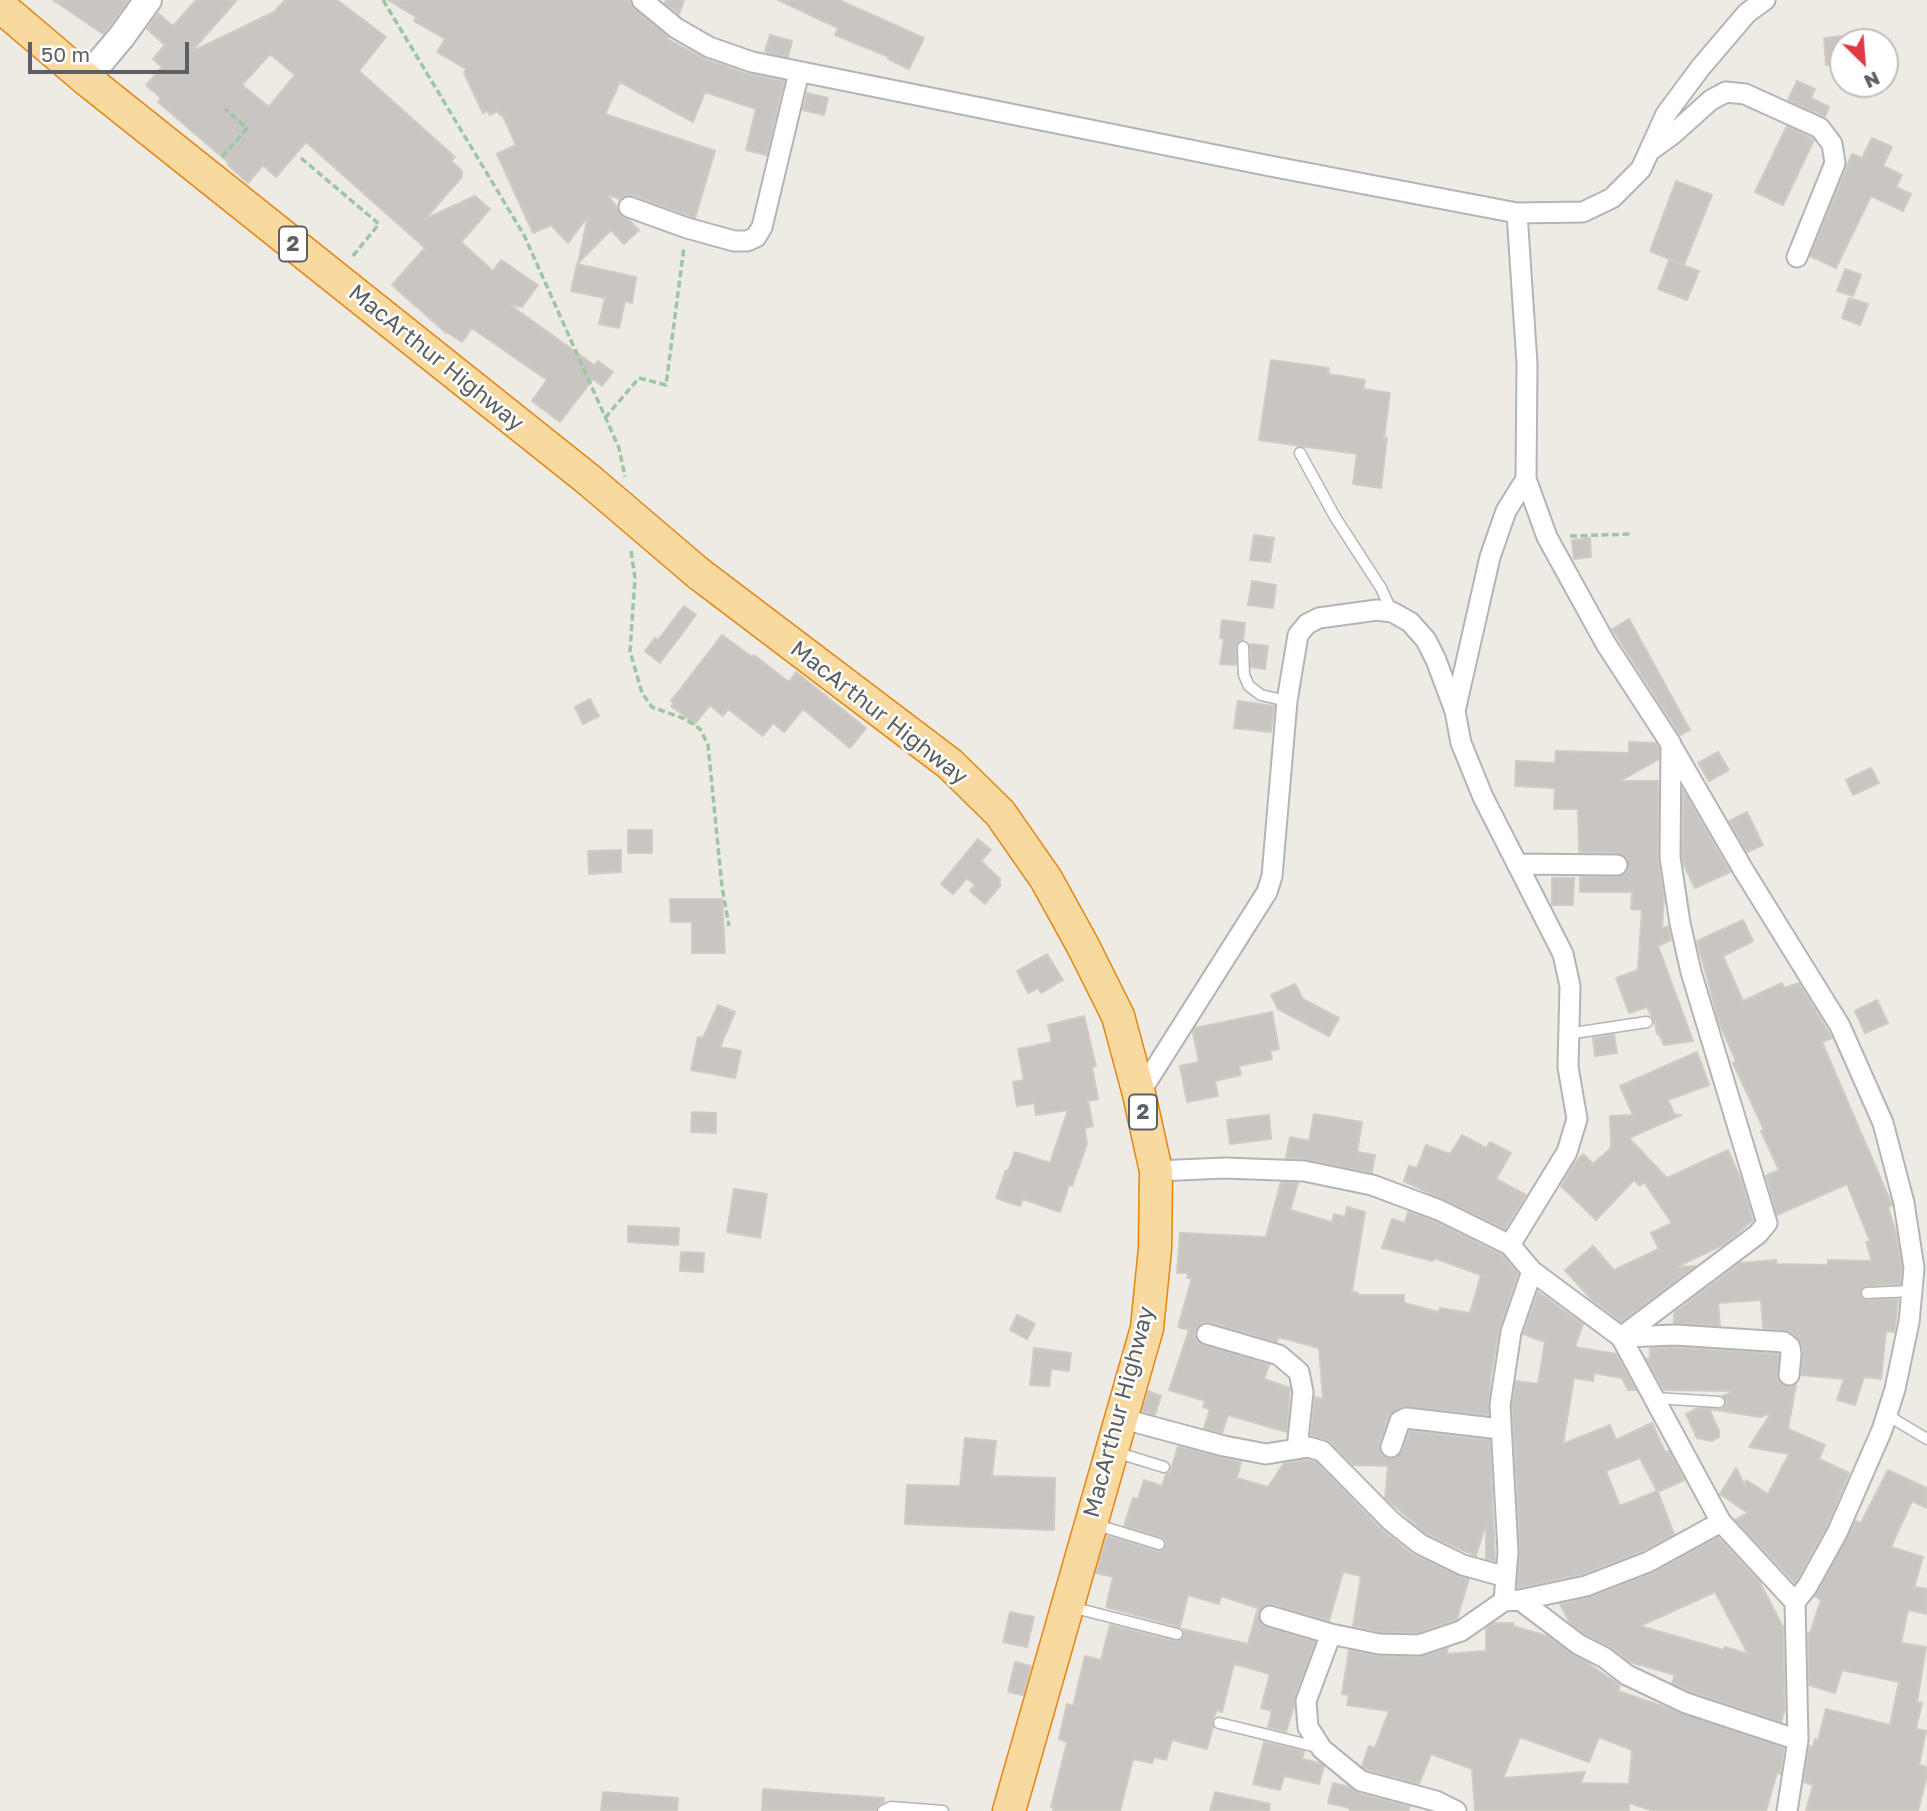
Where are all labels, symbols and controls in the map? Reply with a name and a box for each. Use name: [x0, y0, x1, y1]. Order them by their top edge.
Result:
scale bar: [32, 28, 192, 72]
north arrow: [1829, 28, 1899, 98]
text: 50 m: [41, 41, 90, 67]
text: N: [1861, 67, 1884, 94]
road number: 2: [279, 226, 307, 262]
street label: MacArthur Highway: [343, 279, 529, 437]
street label: MacArthur Highway: [785, 635, 973, 791]
road number: 2: [1129, 1094, 1157, 1130]
street label: MacArthur Highway: [1078, 1303, 1160, 1521]

